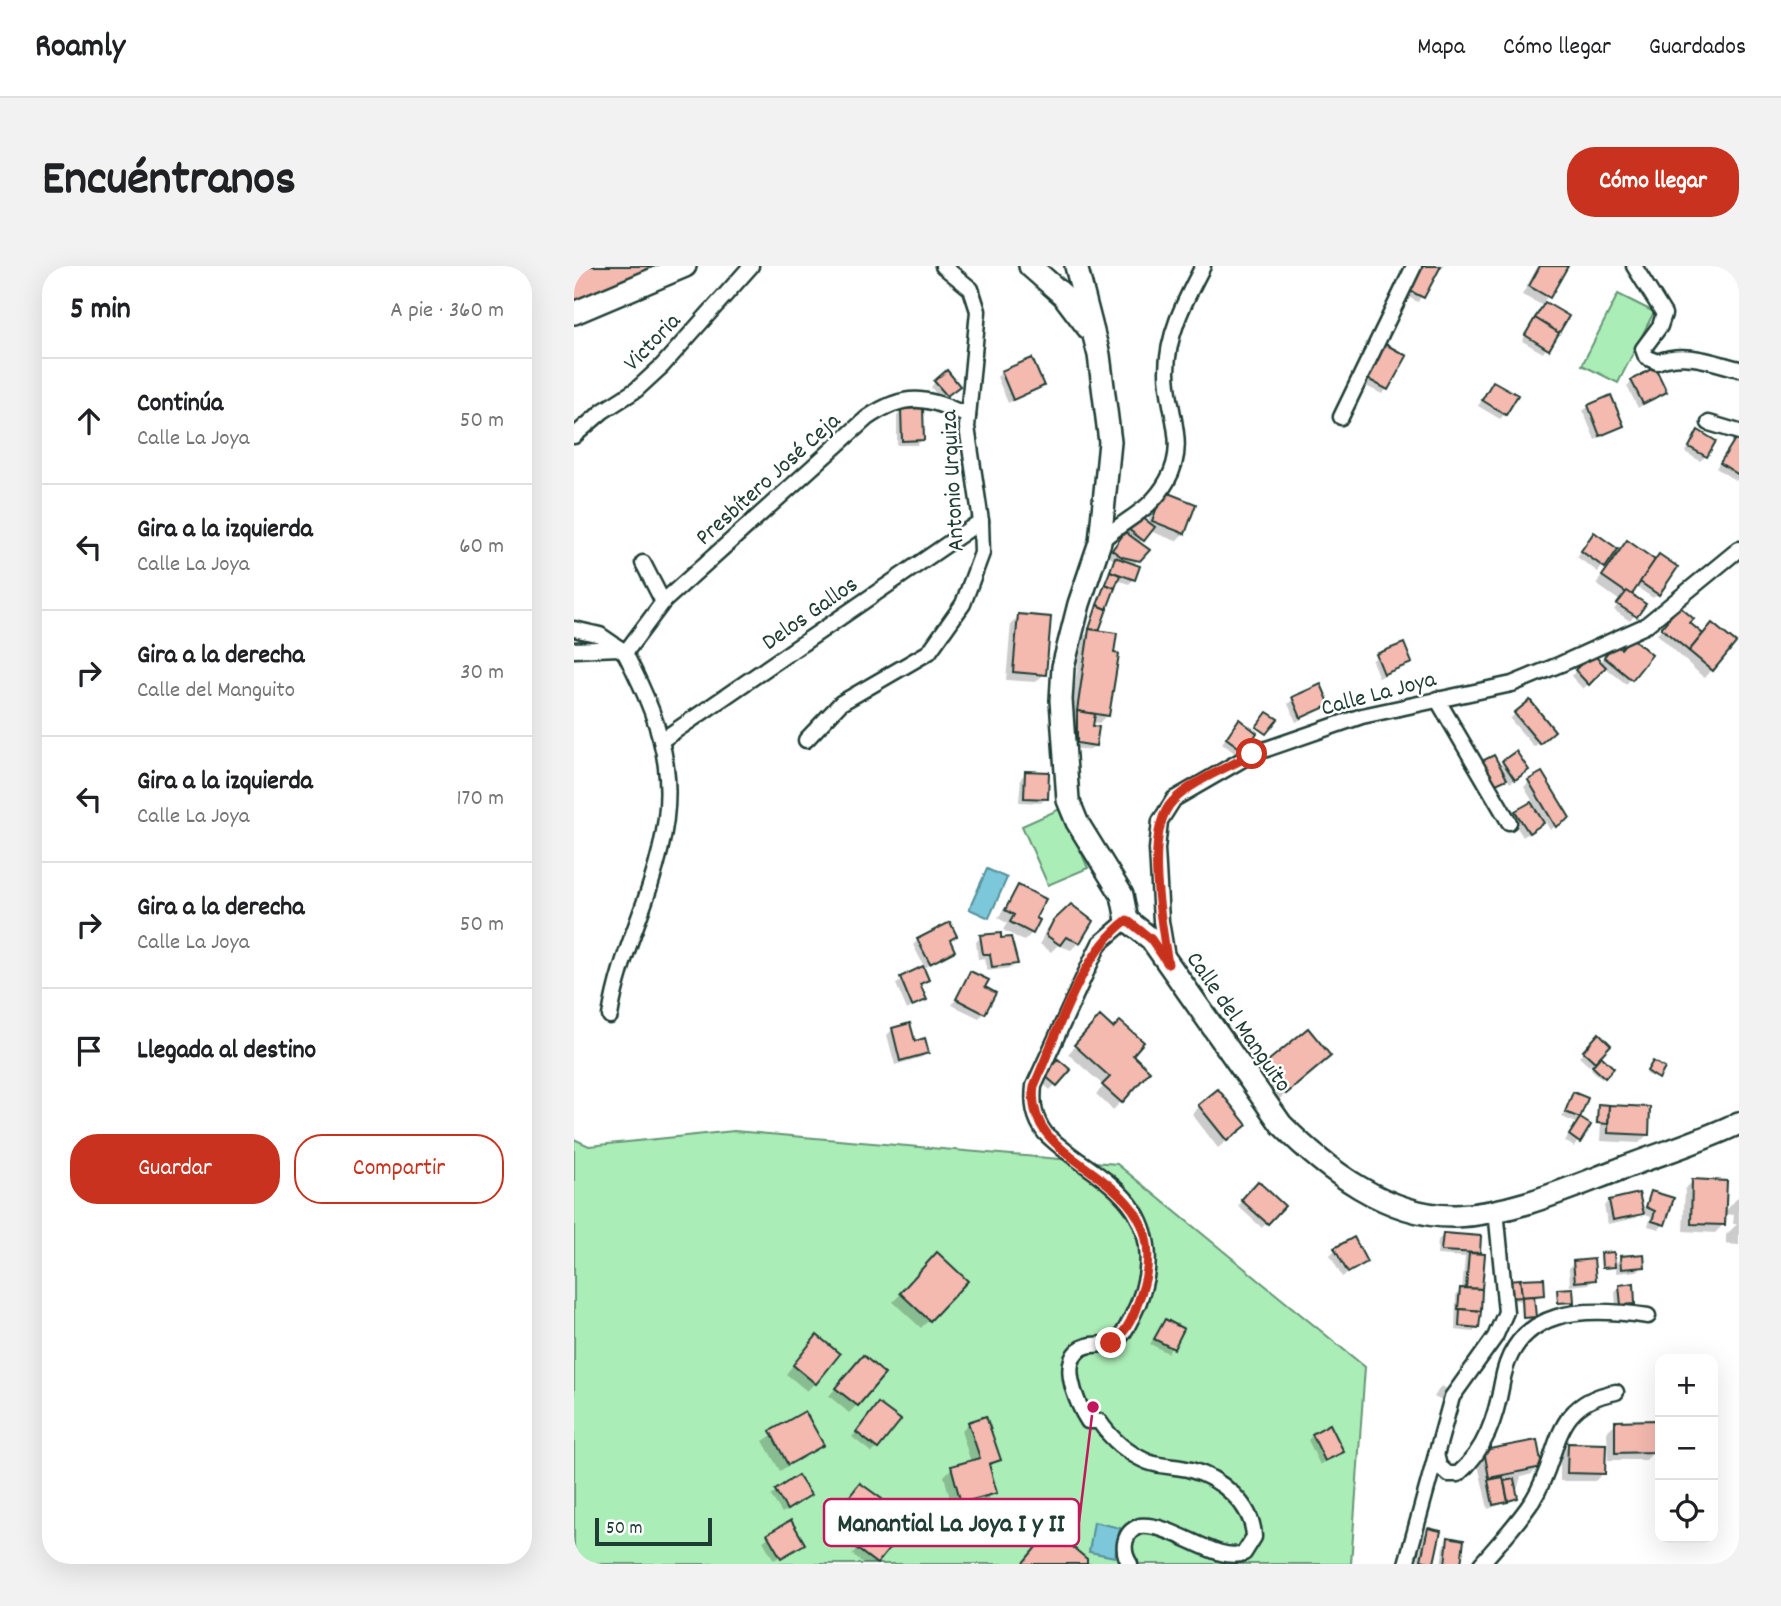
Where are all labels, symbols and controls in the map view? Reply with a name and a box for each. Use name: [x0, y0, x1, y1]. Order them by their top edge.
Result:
text: Roamly: [35, 25, 125, 72]
text: Mapa: [1417, 31, 1465, 65]
text: Cómo llegar: [1503, 31, 1611, 65]
text: Guardados: [1649, 31, 1746, 65]
text: Encuéntranos: [42, 147, 296, 217]
button: Cómo llegar: [1567, 147, 1739, 217]
text: 5 min: [70, 290, 131, 333]
text: A pie · 360 m: [390, 295, 504, 328]
street label: Victoria: [617, 306, 690, 380]
text: Continúa: [137, 386, 223, 423]
icon: ahead: [70, 402, 108, 440]
text: 50 m: [460, 405, 504, 438]
street label: Presbítero José Ceja: [689, 405, 850, 555]
street label: Antonio Urquiza: [933, 408, 975, 552]
text: Calle La Joya: [137, 423, 250, 456]
text: Gira a la izquierda: [137, 512, 313, 549]
icon: left: [70, 528, 108, 566]
text: 60 m: [459, 531, 504, 564]
text: Calle La Joya: [137, 549, 250, 582]
street label: Delos Gallos: [756, 569, 866, 660]
text: Gira a la derecha: [137, 638, 304, 675]
icon: right: [70, 654, 108, 692]
text: 30 m: [460, 657, 504, 690]
street label: Calle La Joya: [1318, 663, 1441, 727]
text: Calle del Manguito: [137, 675, 295, 708]
route start: [1236, 738, 1267, 769]
text: Gira a la izquierda: [137, 764, 313, 801]
icon: left: [70, 780, 108, 818]
text: 170 m: [457, 783, 504, 816]
text: Calle La Joya: [137, 801, 250, 834]
text: Gira a la derecha: [137, 890, 304, 927]
icon: right: [70, 906, 108, 944]
text: 50 m: [460, 909, 504, 942]
text: Calle La Joya: [137, 927, 250, 960]
street label: Calle del Manguito: [1176, 945, 1299, 1100]
icon: arrive: [70, 1032, 108, 1070]
text: Llegada al destino: [137, 1033, 316, 1070]
button: Guardar: [70, 1134, 280, 1204]
button: Compartir: [294, 1134, 504, 1204]
route end: [1095, 1327, 1126, 1358]
map controls: [1655, 1354, 1718, 1543]
button: +: [1655, 1354, 1718, 1417]
button: −: [1655, 1417, 1718, 1480]
button: locate: [1655, 1480, 1718, 1543]
callout: Manantial La Joya I y II: [824, 1499, 1079, 1546]
text: Manantial La Joya I y II: [837, 1507, 1066, 1544]
scale bar: [595, 1515, 712, 1547]
text: 50 m: [606, 1516, 643, 1543]

